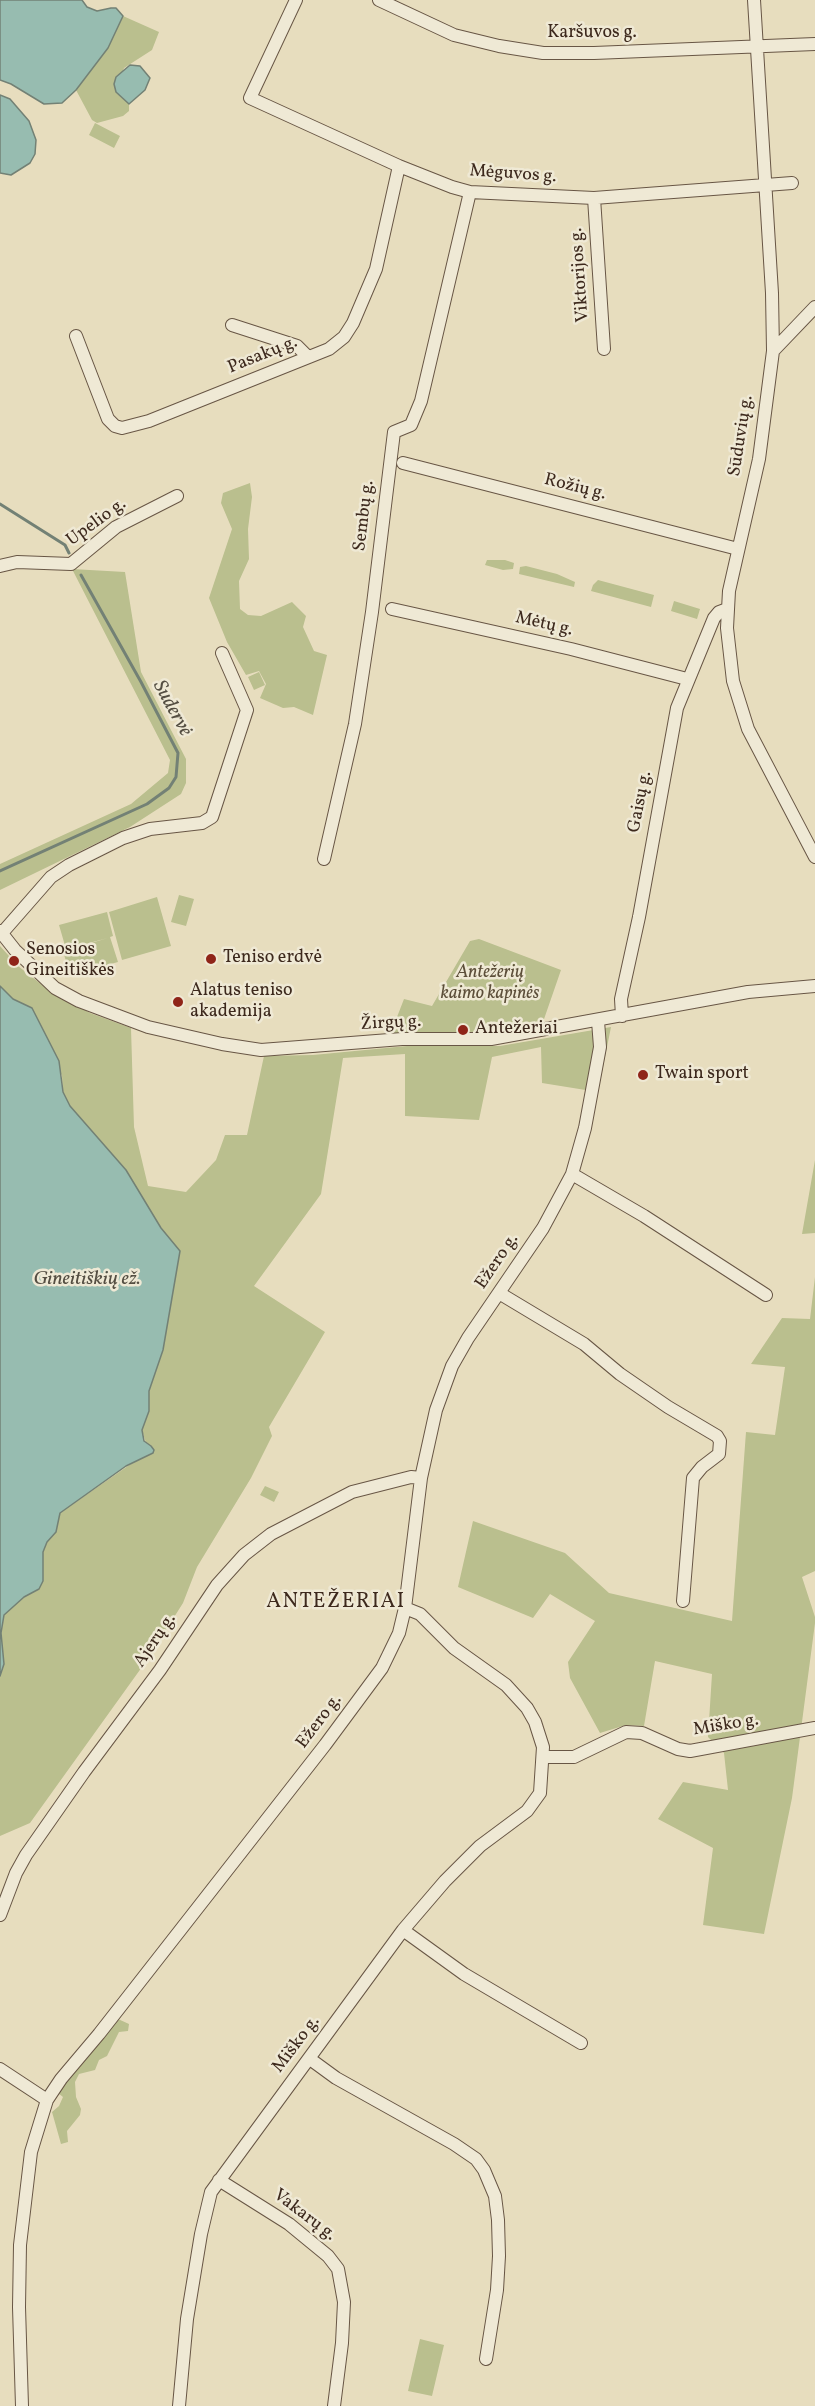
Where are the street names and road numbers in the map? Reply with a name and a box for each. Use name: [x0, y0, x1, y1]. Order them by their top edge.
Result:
street label: Karšuvos g.: [547, 23, 637, 45]
street label: Mėguvos g.: [469, 161, 557, 189]
street label: Viktorijos g.: [567, 227, 595, 323]
street label: Pasakų g.: [225, 332, 301, 380]
street label: Sūduvių g.: [725, 394, 759, 478]
street label: Rožių g.: [542, 470, 608, 506]
street label: Sembų g.: [350, 479, 380, 553]
street label: Upelio g.: [63, 494, 131, 552]
street label: Mėtų g.: [513, 608, 575, 642]
street label: Gaisų g.: [624, 769, 658, 835]
street label: Žirgų g.: [360, 1012, 422, 1036]
street label: Ežero g.: [472, 1230, 524, 1294]
street label: Ajerų g.: [130, 1610, 182, 1672]
street label: Ežero g.: [293, 1691, 347, 1753]
street label: Miško g.: [692, 1710, 760, 1742]
street label: Miško g.: [269, 2012, 325, 2078]
street label: Vakarų g.: [268, 2185, 340, 2247]

